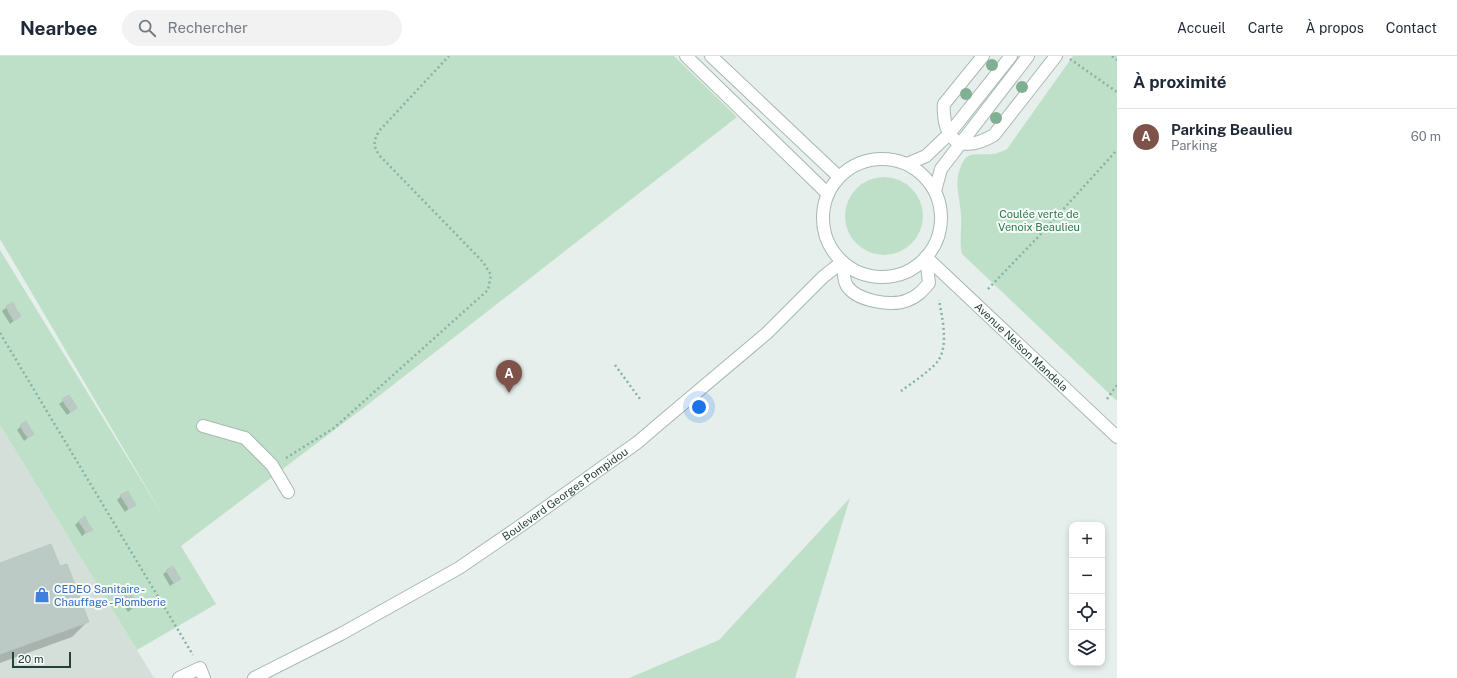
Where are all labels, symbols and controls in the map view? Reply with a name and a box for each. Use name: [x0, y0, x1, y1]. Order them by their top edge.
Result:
search box: [122, 10, 402, 46]
text: Nearbee: [20, 17, 98, 39]
icon: search: [136, 17, 158, 39]
text: Rechercher: [168, 19, 248, 36]
text: Accueil: [1177, 20, 1226, 36]
text: Carte: [1248, 20, 1284, 36]
text: À propos: [1306, 20, 1364, 36]
text: Contact: [1386, 20, 1437, 36]
text: À proximité: [1133, 72, 1227, 92]
text: Parking Beaulieu: [1171, 121, 1293, 138]
text: A: [1141, 129, 1151, 144]
text: 60 m: [1411, 129, 1441, 144]
text: Parking: [1171, 138, 1218, 153]
park label: Coulée verte de Venoix Beaulieu: [998, 208, 1080, 233]
street label: Avenue Nelson Mandela: [972, 300, 1070, 393]
pin: A: [496, 360, 522, 393]
your location: [689, 397, 709, 417]
street label: Boulevard Georges Pompidou: [500, 445, 630, 543]
map controls: [1069, 522, 1105, 666]
button: +: [1069, 522, 1105, 558]
button: −: [1069, 558, 1105, 594]
place label: CEDEO Sanitaire - Chauffage - Plomberie: [54, 583, 166, 608]
shop icon: CEDEO Sanitaire - Chauffage - Plomberie: [33, 586, 51, 604]
button: locate: [1069, 594, 1105, 630]
button: layers: [1069, 630, 1105, 666]
scale bar: [12, 650, 71, 669]
text: 20 m: [18, 653, 43, 665]

